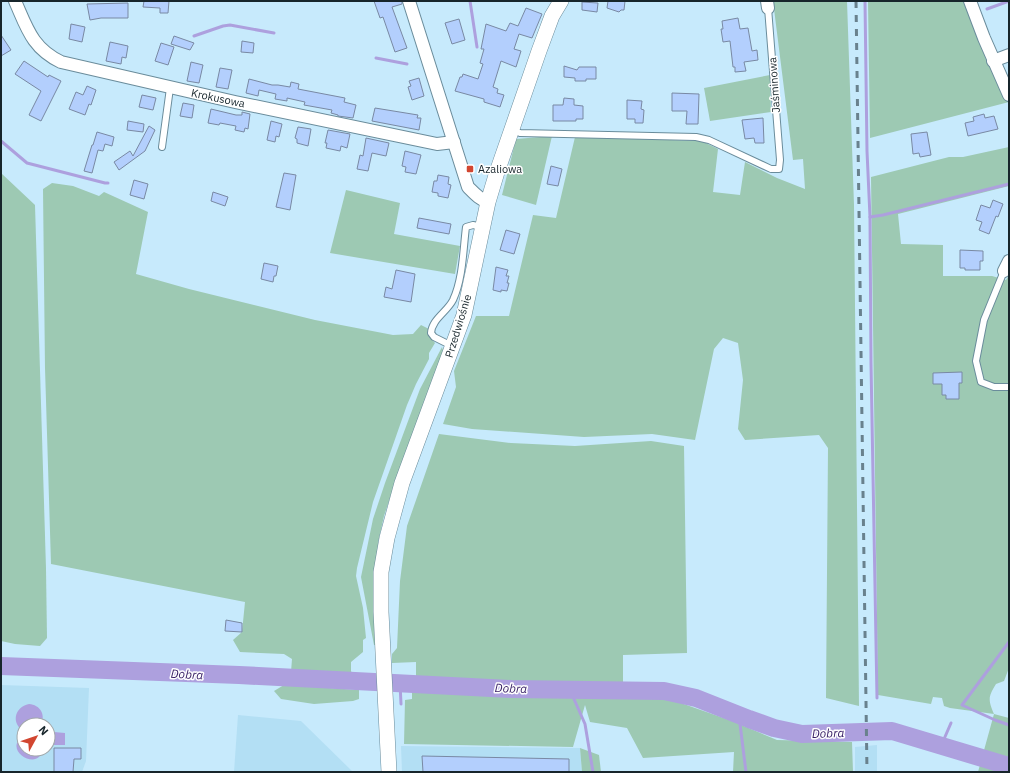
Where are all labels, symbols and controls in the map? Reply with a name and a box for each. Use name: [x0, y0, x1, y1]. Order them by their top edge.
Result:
street label: Jaśminowa: [765, 57, 783, 113]
street label: Krokusowa: [190, 85, 246, 111]
place label: Azaliowa: [478, 162, 522, 176]
marker: Azaliowa: [465, 164, 475, 174]
street label: Przedwiośnie: [442, 293, 474, 359]
water label: Dobra: [170, 666, 204, 682]
water label: Dobra: [494, 680, 528, 696]
north arrow: [16, 717, 56, 757]
text: N: [36, 723, 52, 738]
water label: Dobra: [811, 725, 845, 741]

